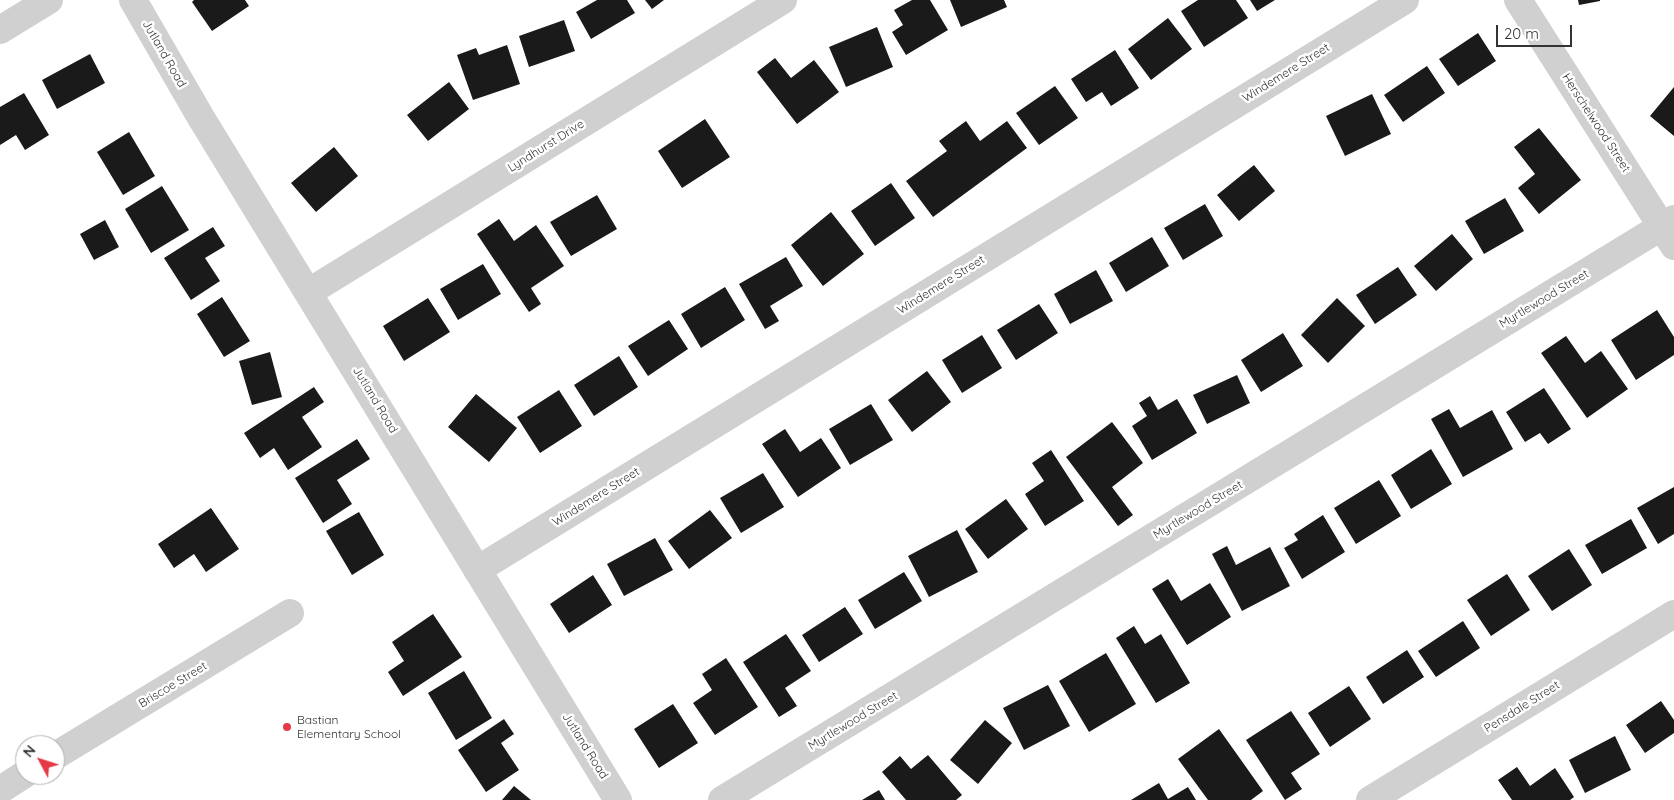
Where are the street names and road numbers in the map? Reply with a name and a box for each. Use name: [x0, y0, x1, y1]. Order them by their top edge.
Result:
street label: Jutland Road: [139, 18, 189, 90]
street label: Windemere Street: [1240, 40, 1332, 106]
street label: Herschelwood Street: [1559, 71, 1633, 175]
street label: Lyndhurst Drive: [505, 117, 587, 175]
street label: Windemere Street: [895, 252, 987, 318]
street label: Myrtlewood Street: [1497, 267, 1591, 331]
street label: Jutland Road: [350, 364, 400, 436]
street label: Windemere Street: [550, 464, 642, 530]
street label: Myrtlewood Street: [1151, 478, 1245, 542]
street label: Briscoe Street: [136, 659, 210, 711]
street label: Pensdale Street: [1482, 678, 1562, 736]
street label: Myrtlewood Street: [806, 689, 900, 753]
street label: Jutland Road: [559, 710, 611, 782]

